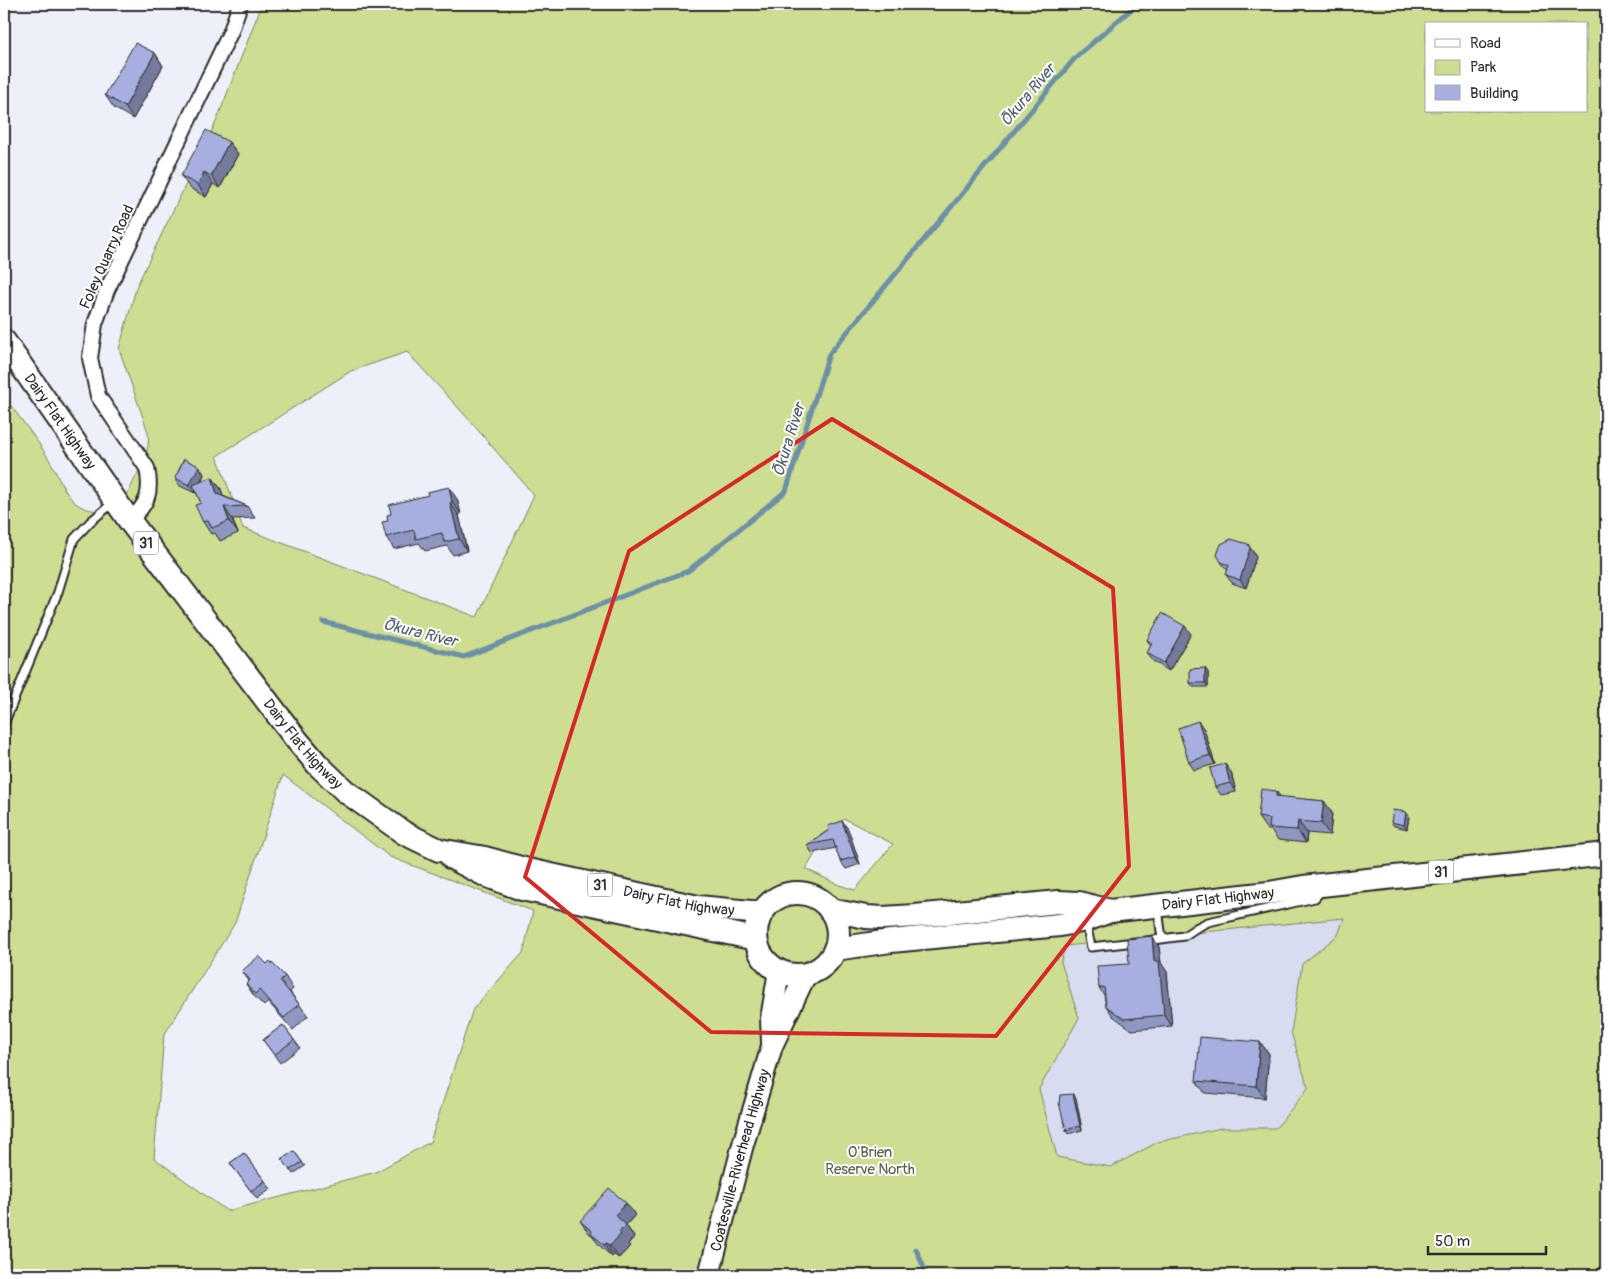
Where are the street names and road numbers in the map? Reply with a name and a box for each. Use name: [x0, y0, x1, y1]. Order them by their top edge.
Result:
street label: Foley Quarry Road: [76, 202, 138, 312]
street label: Dairy Flat Highway: [20, 370, 101, 474]
road number: 31: [134, 532, 158, 554]
street label: Dairy Flat Highway: [259, 695, 347, 794]
road number: 31: [1428, 860, 1454, 884]
road number: 31: [588, 874, 612, 896]
street label: Dairy Flat Highway: [621, 881, 736, 920]
street label: Dairy Flat Highway: [1161, 883, 1276, 915]
street label: Coatesville-Riverhead Highway: [706, 1066, 774, 1253]

